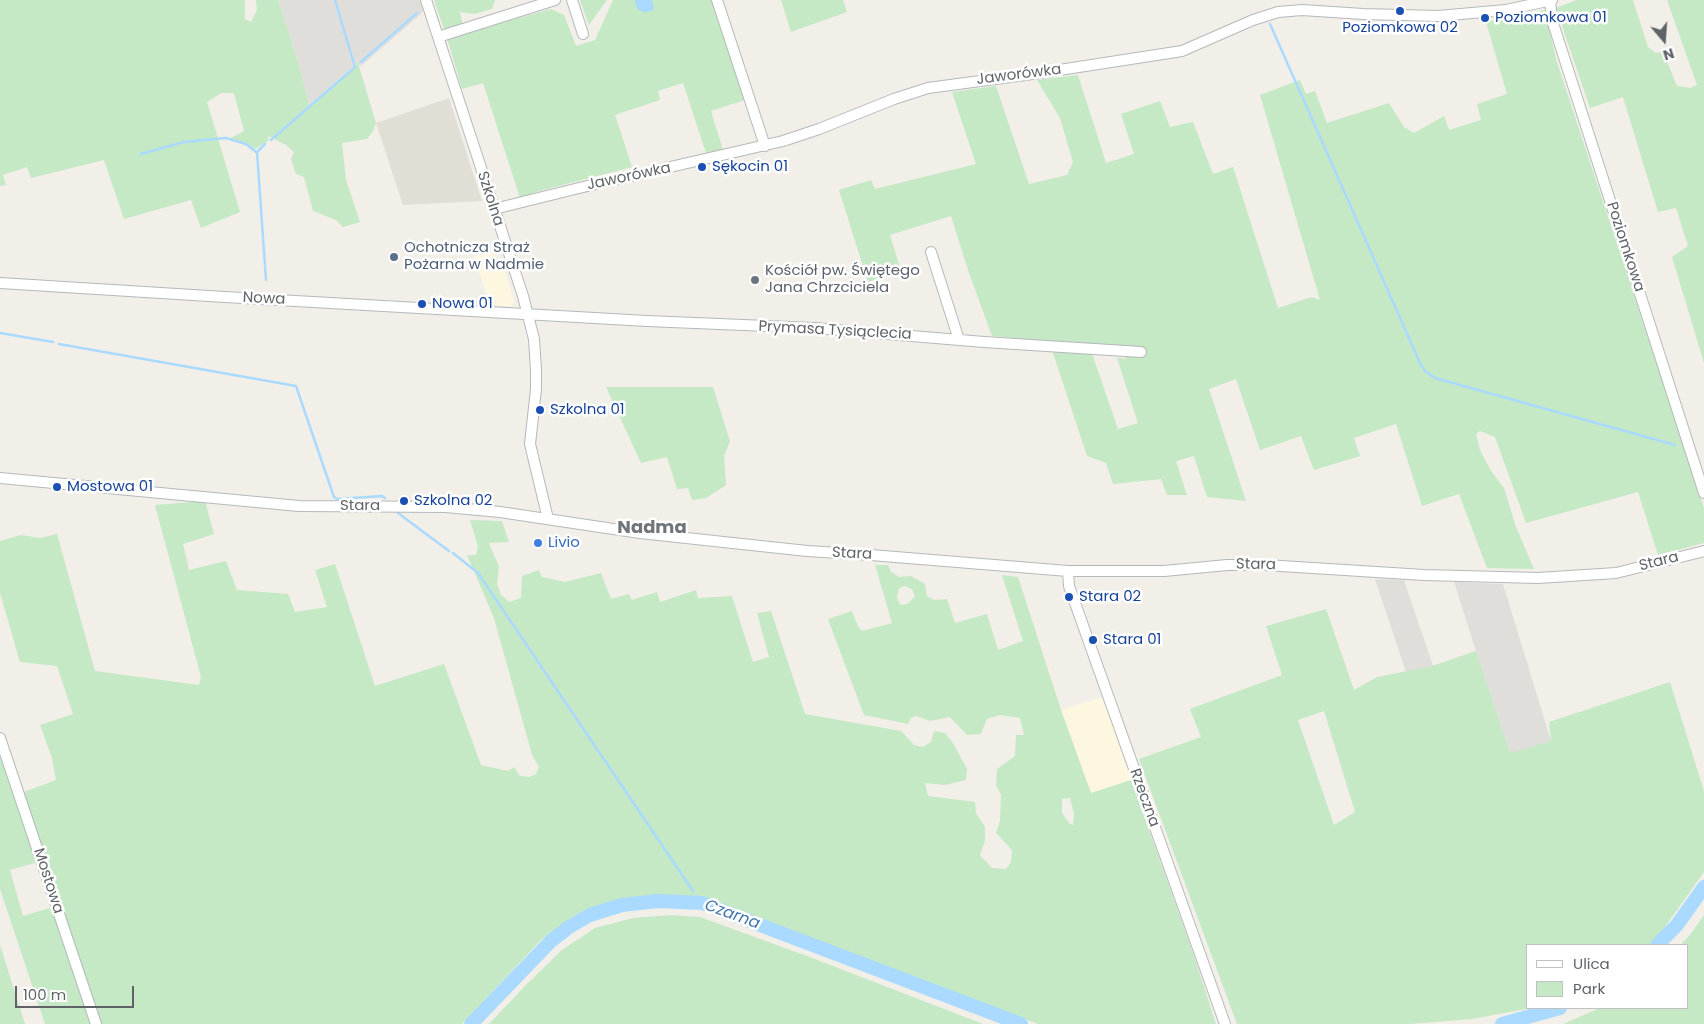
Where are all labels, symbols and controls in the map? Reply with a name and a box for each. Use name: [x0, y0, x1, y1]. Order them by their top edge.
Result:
marker: Poziomkowa 02: [1394, 5, 1406, 17]
place label: Poziomkowa 01: [1495, 9, 1607, 27]
marker: Poziomkowa 01: [1479, 12, 1491, 24]
north arrow: [1639, 15, 1689, 65]
place label: Poziomkowa 02: [1342, 19, 1458, 37]
text: N: [1661, 43, 1677, 65]
street label: Jaworówka: [976, 61, 1062, 89]
place label: Sękocin 01: [712, 158, 788, 176]
street label: Jaworówka: [585, 159, 673, 195]
marker: Sękocin 01: [696, 161, 708, 173]
street label: Szkolna: [473, 169, 507, 229]
street label: Poziomkowa: [1602, 200, 1648, 294]
place label: Ochotnicza Straż Pożarna w Nadmie: [404, 239, 544, 274]
marker: Ochotnicza Straż Pożarna w Nadmie: [388, 251, 400, 263]
place label: Kościół pw. Świętego Jana Chrzciciela: [765, 262, 920, 297]
marker: Kościół pw. Świętego Jana Chrzciciela: [749, 274, 761, 286]
street label: Nowa: [242, 289, 286, 309]
place label: Nowa 01: [432, 295, 493, 313]
marker: Nowa 01: [416, 298, 428, 310]
street label: Prymasa Tysiąclecia: [758, 318, 912, 344]
place label: Szkolna 01: [550, 401, 625, 419]
marker: Szkolna 01: [534, 404, 546, 416]
place label: Mostowa 01: [67, 478, 153, 496]
marker: Mostowa 01: [51, 481, 63, 493]
place label: Szkolna 02: [414, 492, 492, 510]
marker: Szkolna 02: [398, 495, 410, 507]
street label: Stara: [340, 497, 380, 515]
district label: Nadma: [617, 517, 687, 539]
place label: Livio: [548, 534, 580, 552]
marker: Livio: [532, 537, 544, 549]
street label: Stara: [831, 544, 873, 564]
street label: Stara: [1637, 548, 1681, 576]
street label: Stara: [1236, 556, 1276, 574]
place label: Stara 02: [1079, 588, 1141, 606]
marker: Stara 02: [1063, 591, 1075, 603]
place label: Stara 01: [1103, 631, 1161, 649]
marker: Stara 01: [1087, 634, 1099, 646]
street label: Rzeczna: [1125, 766, 1163, 830]
street label: Mostowa: [29, 846, 67, 916]
water label: Czarna: [702, 896, 762, 934]
legend: [1526, 944, 1689, 1009]
text: Ulica: [1573, 953, 1610, 974]
scale bar: [18, 976, 136, 1008]
text: Park: [1573, 978, 1605, 999]
text: 100 m: [23, 984, 66, 1005]

